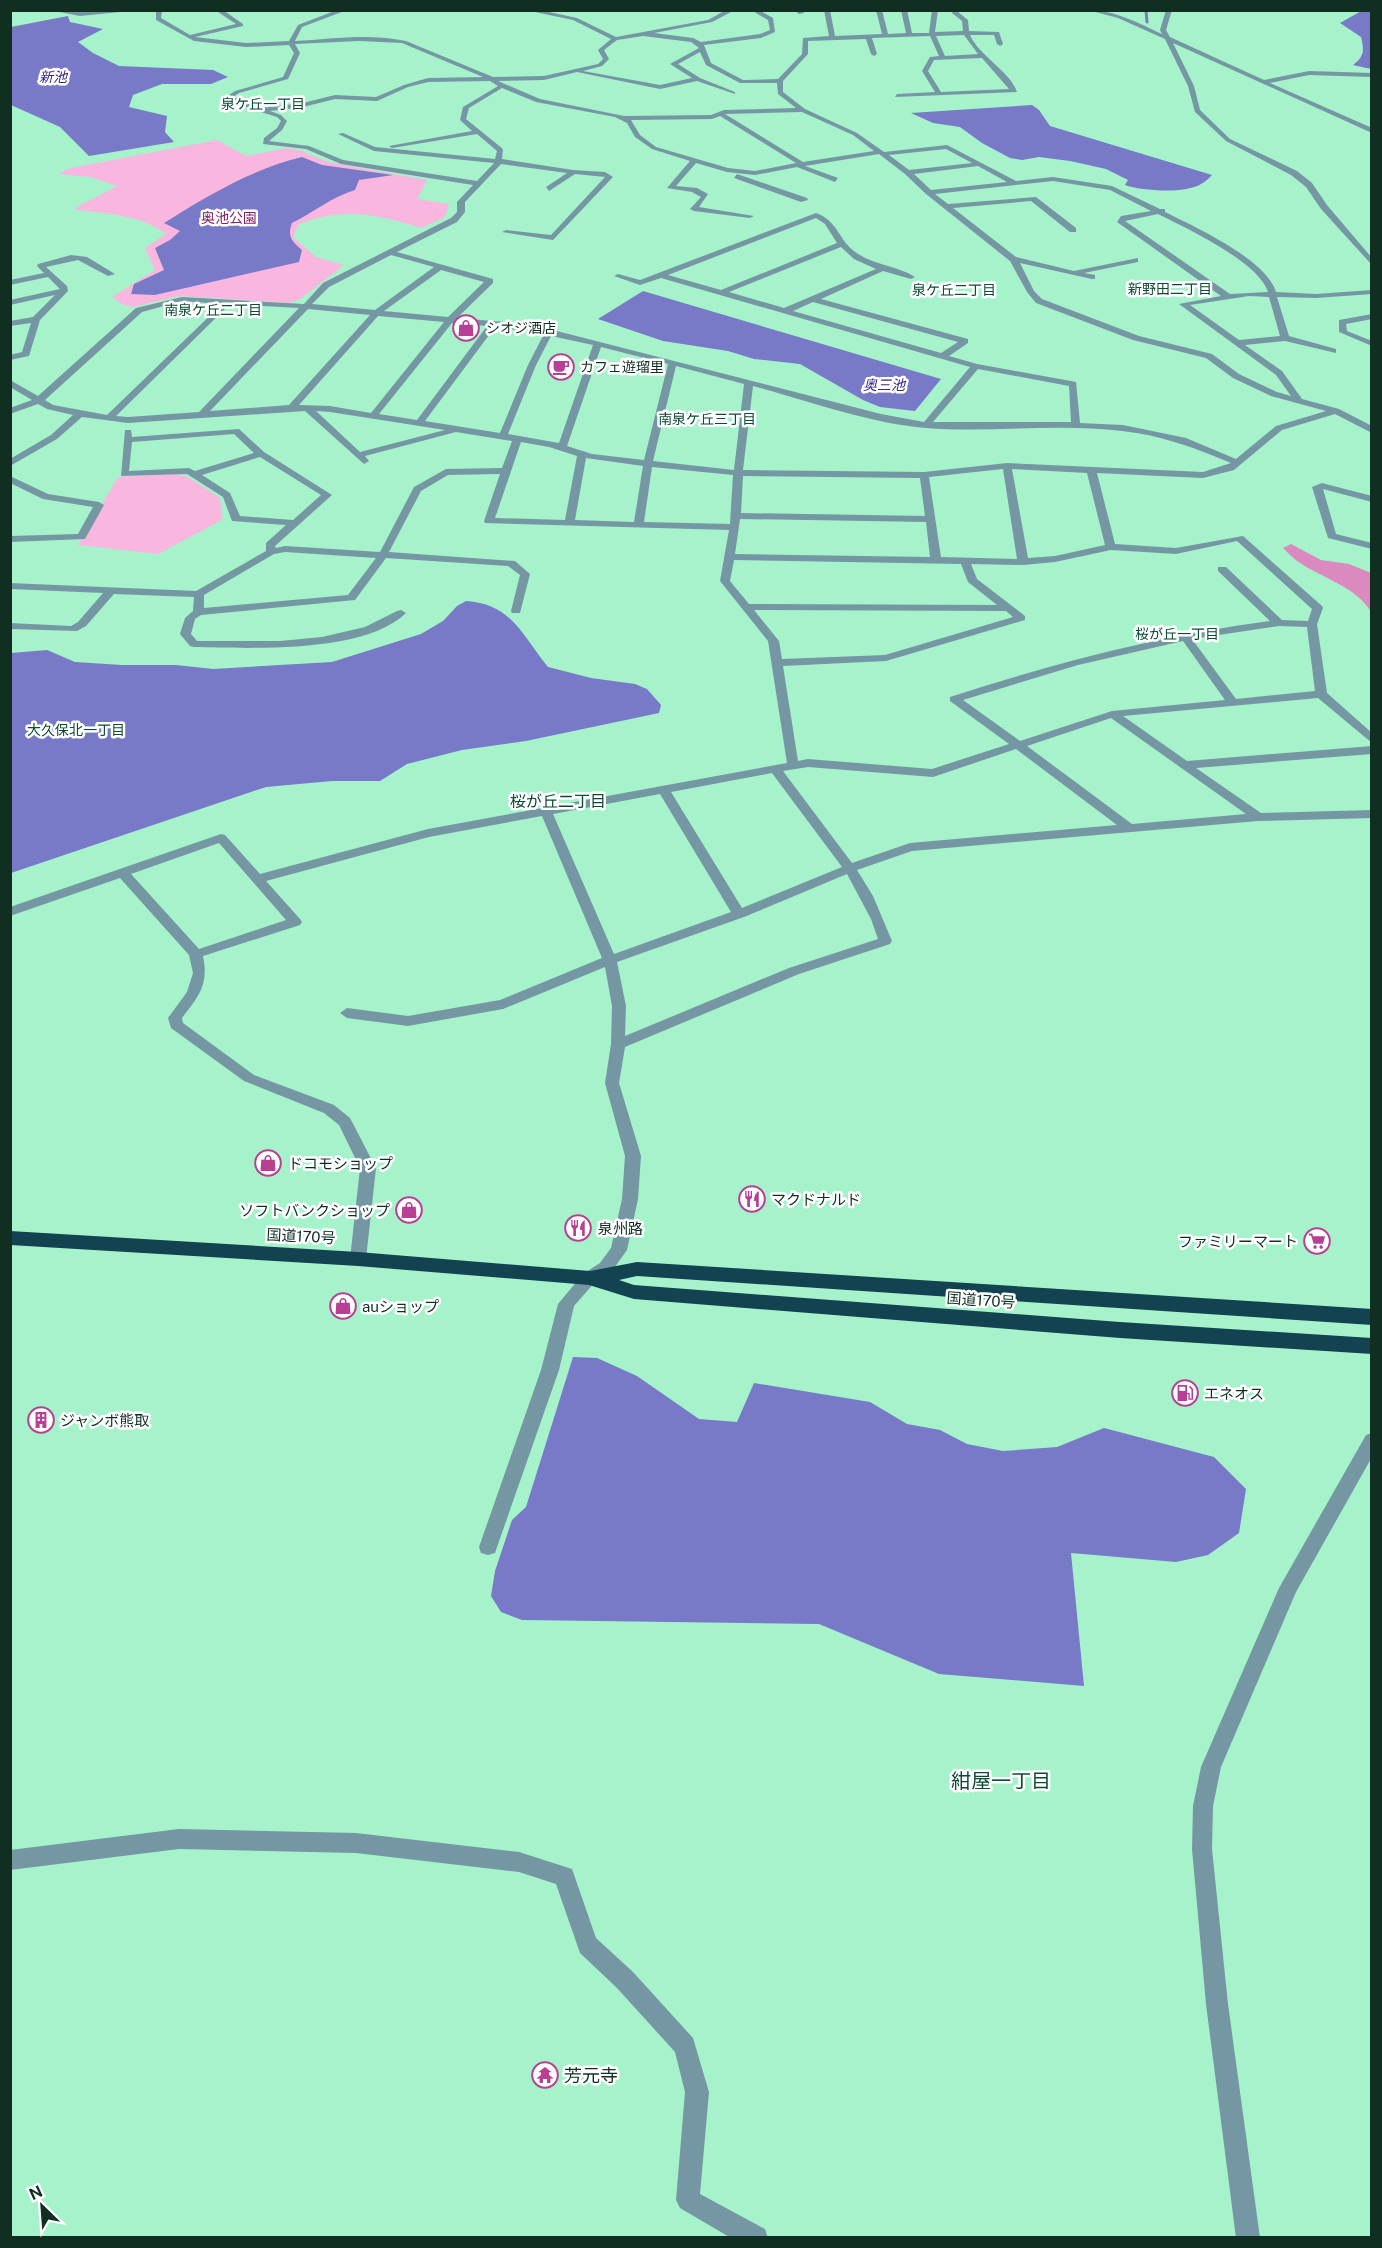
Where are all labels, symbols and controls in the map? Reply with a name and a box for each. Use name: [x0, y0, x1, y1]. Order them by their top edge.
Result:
water label: 新池: [39, 69, 69, 85]
district label: 泉ケ丘一丁目: [221, 96, 305, 112]
park label: 奥池公園: [201, 210, 257, 226]
district label: 新野田二丁目: [1128, 281, 1212, 297]
district label: 泉ケ丘二丁目: [912, 282, 996, 298]
district label: 南泉ケ丘二丁目: [164, 302, 262, 318]
shop icon: シオジ酒店: [451, 313, 481, 343]
place label: シオジ酒店: [486, 320, 556, 336]
cafe icon: カフェ遊瑠里: [546, 352, 576, 382]
place label: カフェ遊瑠里: [580, 359, 664, 375]
water label: 奥三池: [863, 377, 907, 393]
district label: 南泉ケ丘三丁目: [658, 411, 756, 427]
district label: 桜が丘一丁目: [1135, 626, 1219, 642]
district label: 大久保北一丁目: [27, 722, 125, 738]
district label: 桜が丘二丁目: [510, 792, 606, 811]
shop icon: ドコモショップ: [253, 1148, 283, 1178]
place label: ドコモショップ: [288, 1155, 393, 1172]
restaurant icon: マクドナルド: [737, 1184, 767, 1214]
place label: マクドナルド: [771, 1191, 861, 1208]
shop icon: ソフトバンクショップ: [394, 1195, 424, 1225]
place label: ソフトバンクショップ: [239, 1202, 390, 1219]
restaurant icon: 泉州路: [563, 1213, 593, 1243]
place label: 泉州路: [598, 1220, 643, 1237]
street label: 国道170号: [266, 1226, 336, 1246]
supermarket icon: ファミリーマート: [1302, 1226, 1332, 1256]
place label: ファミリーマート: [1178, 1233, 1298, 1250]
street label: 国道170号: [946, 1289, 1016, 1311]
shop icon: auショップ: [328, 1291, 358, 1321]
place label: auショップ: [362, 1298, 439, 1315]
fuel station icon: エネオス: [1170, 1378, 1200, 1408]
place label: エネオス: [1204, 1385, 1264, 1402]
building icon: ジャンボ熊取: [26, 1405, 56, 1435]
place label: ジャンボ熊取: [60, 1412, 149, 1429]
district label: 紺屋一丁目: [951, 1769, 1051, 1793]
temple icon: 芳元寺: [530, 2060, 560, 2090]
place label: 芳元寺: [564, 2065, 618, 2086]
north arrow: [12, 2176, 72, 2236]
text: N: [26, 2182, 46, 2204]

